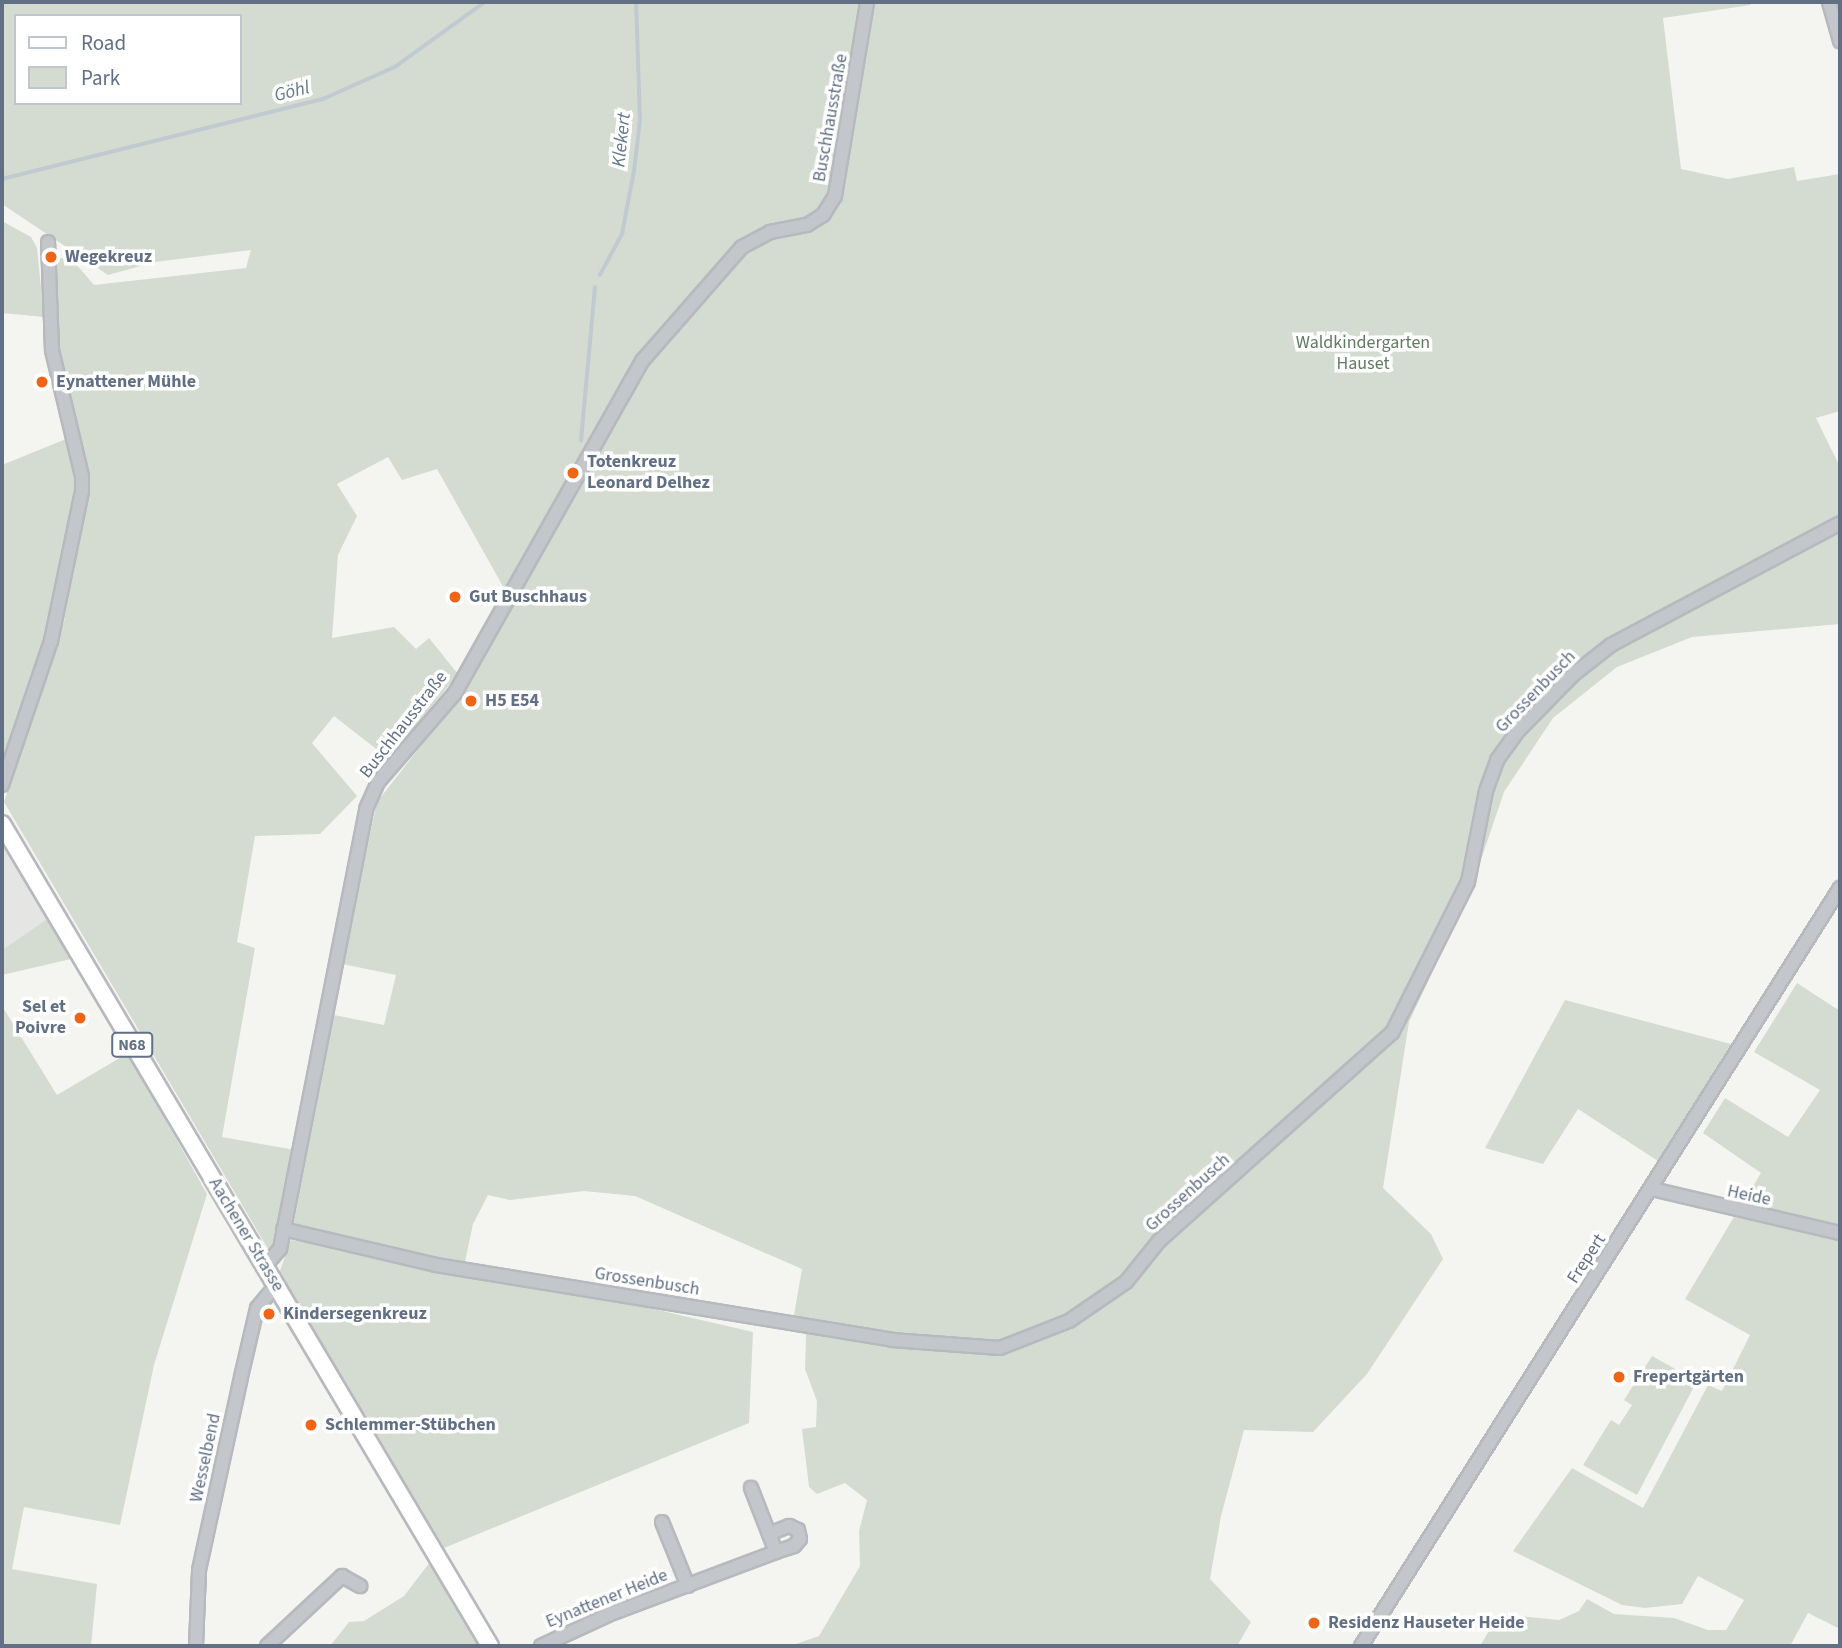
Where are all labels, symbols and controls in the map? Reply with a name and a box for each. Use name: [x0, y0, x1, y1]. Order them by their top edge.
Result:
legend: [14, 14, 242, 105]
text: Road: [81, 28, 126, 58]
street label: Buschhausstraße: [809, 52, 853, 184]
text: Park: [81, 63, 120, 93]
water label: Göhl: [272, 77, 312, 107]
water label: Klekert: [608, 112, 636, 168]
place label: Wegekreuz: [65, 246, 152, 268]
marker: Wegekreuz: [43, 249, 59, 265]
park label: Waldkindergarten Hauset: [1296, 333, 1430, 376]
place label: Eynattener Mühle: [56, 371, 196, 393]
marker: Eynattener Mühle: [34, 374, 50, 390]
place label: Totenkreuz Leonard Delhez: [587, 452, 710, 494]
marker: Totenkreuz Leonard Delhez: [565, 465, 581, 481]
place label: Gut Buschhaus: [469, 586, 587, 608]
marker: Gut Buschhaus: [447, 589, 463, 605]
street label: Grossenbusch: [1491, 646, 1581, 738]
street label: Buschhausstraße: [356, 667, 452, 783]
place label: H5 E54: [485, 690, 539, 712]
marker: H5 E54: [463, 693, 479, 709]
place label: Sel et Poivre: [15, 997, 66, 1040]
marker: Sel et Poivre: [72, 1010, 88, 1026]
road number: N68: [111, 1032, 153, 1058]
street label: Grossenbusch: [1141, 1149, 1235, 1237]
street label: Aachener Strasse: [204, 1174, 288, 1296]
street label: Heide: [1725, 1181, 1773, 1211]
street label: Frepert: [1563, 1230, 1611, 1288]
street label: Grossenbusch: [593, 1263, 701, 1301]
place label: Kindersegenkreuz: [283, 1303, 427, 1325]
marker: Kindersegenkreuz: [261, 1306, 277, 1322]
place label: Frepertgärten: [1633, 1366, 1744, 1388]
marker: Frepertgärten: [1611, 1369, 1627, 1385]
street label: Wesselbend: [186, 1412, 226, 1504]
place label: Schlemmer-Stübchen: [325, 1414, 496, 1436]
marker: Schlemmer-Stübchen: [303, 1417, 319, 1433]
street label: Eynattener Heide: [543, 1565, 671, 1633]
place label: Residenz Hauseter Heide: [1328, 1612, 1525, 1634]
marker: Residenz Hauseter Heide: [1306, 1615, 1322, 1631]

